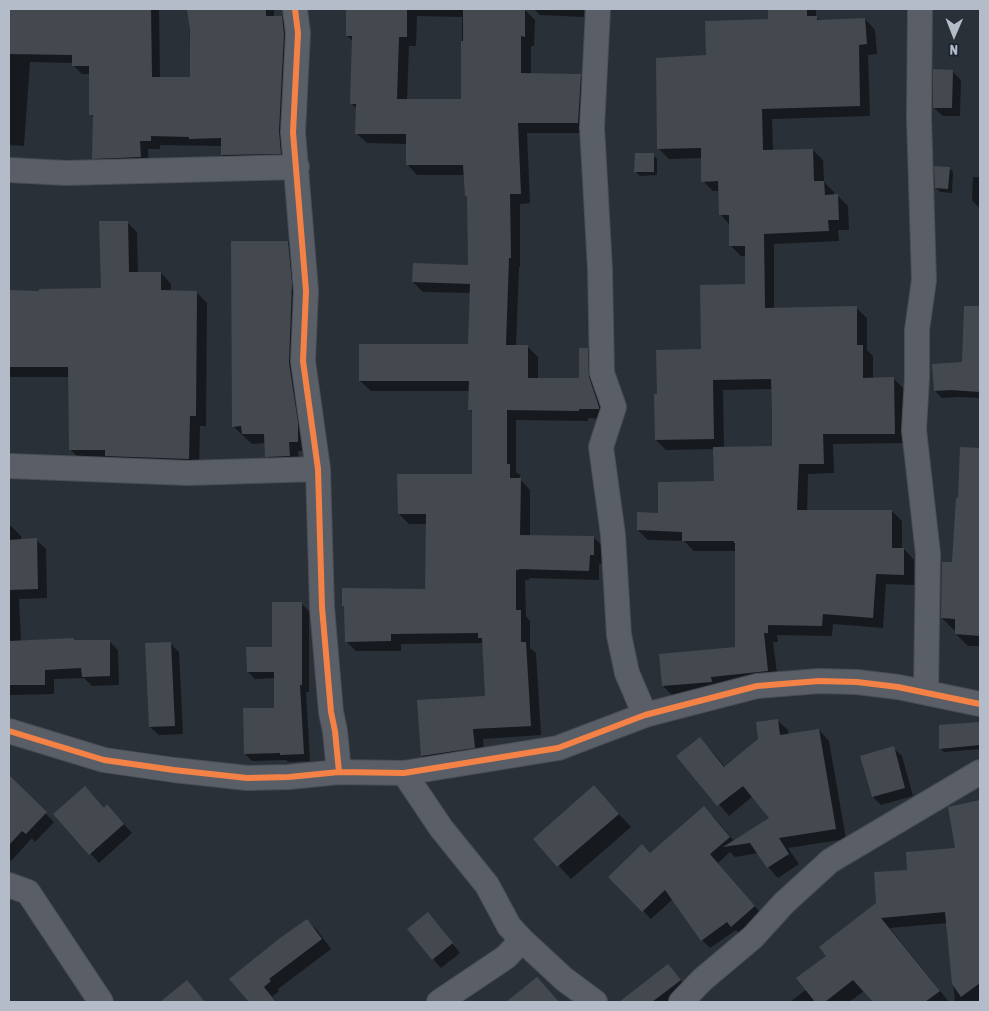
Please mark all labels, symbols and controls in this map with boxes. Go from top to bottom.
north arrow [929,10,979,60]
text: N [949,42,958,58]

